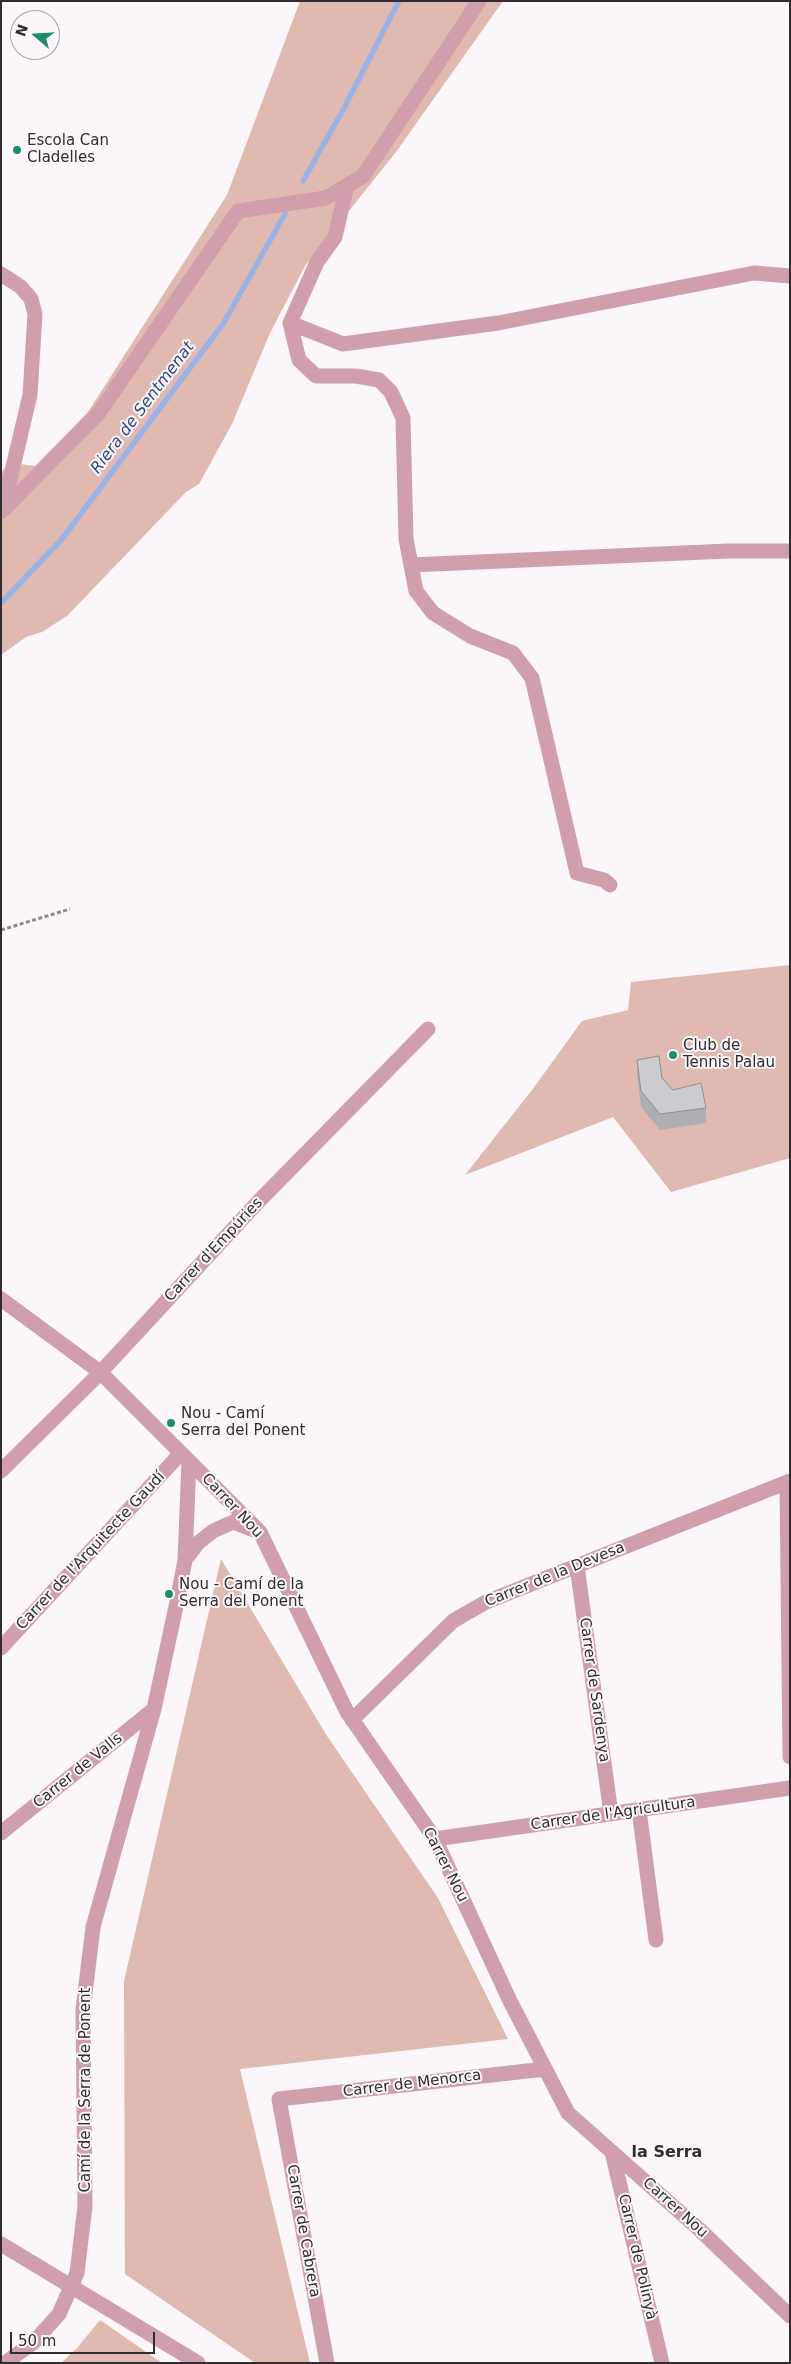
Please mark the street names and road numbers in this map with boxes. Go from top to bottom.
street label: Carrer d'Empúries [161,1194,267,1306]
street label: Carrer de l'Arquitecte Gaudí [13,1468,169,1634]
street label: Carrer Nou [198,1470,266,1542]
street label: Carrer de la Devesa [483,1539,627,1611]
street label: Carrer de Sardenya [575,1616,613,1764]
street label: Carrer de Valls [30,1730,126,1812]
street label: Carrer de l'Agricultura [529,1794,697,1834]
street label: Carrer Nou [418,1825,472,1905]
street label: Camí de la Serra de Ponent [77,1988,95,2192]
street label: Carrer de Menorca [342,2067,482,2101]
street label: Carrer de Cabrera [282,2163,324,2299]
street label: Carrer Nou [639,2174,711,2242]
street label: Carrer de Polinyà [614,2192,660,2322]

